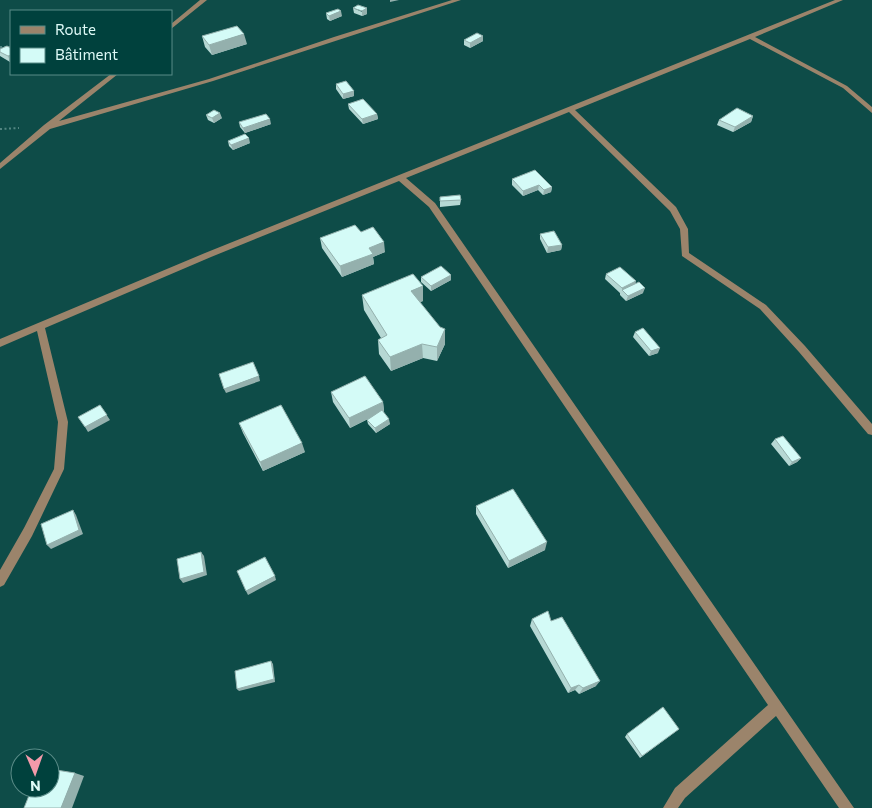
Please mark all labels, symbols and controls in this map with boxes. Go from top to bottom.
legend [10,10,172,75]
text: Route [55,20,96,38]
text: Bâtiment [55,45,118,63]
north arrow [10,748,60,798]
text: N [30,778,41,795]

